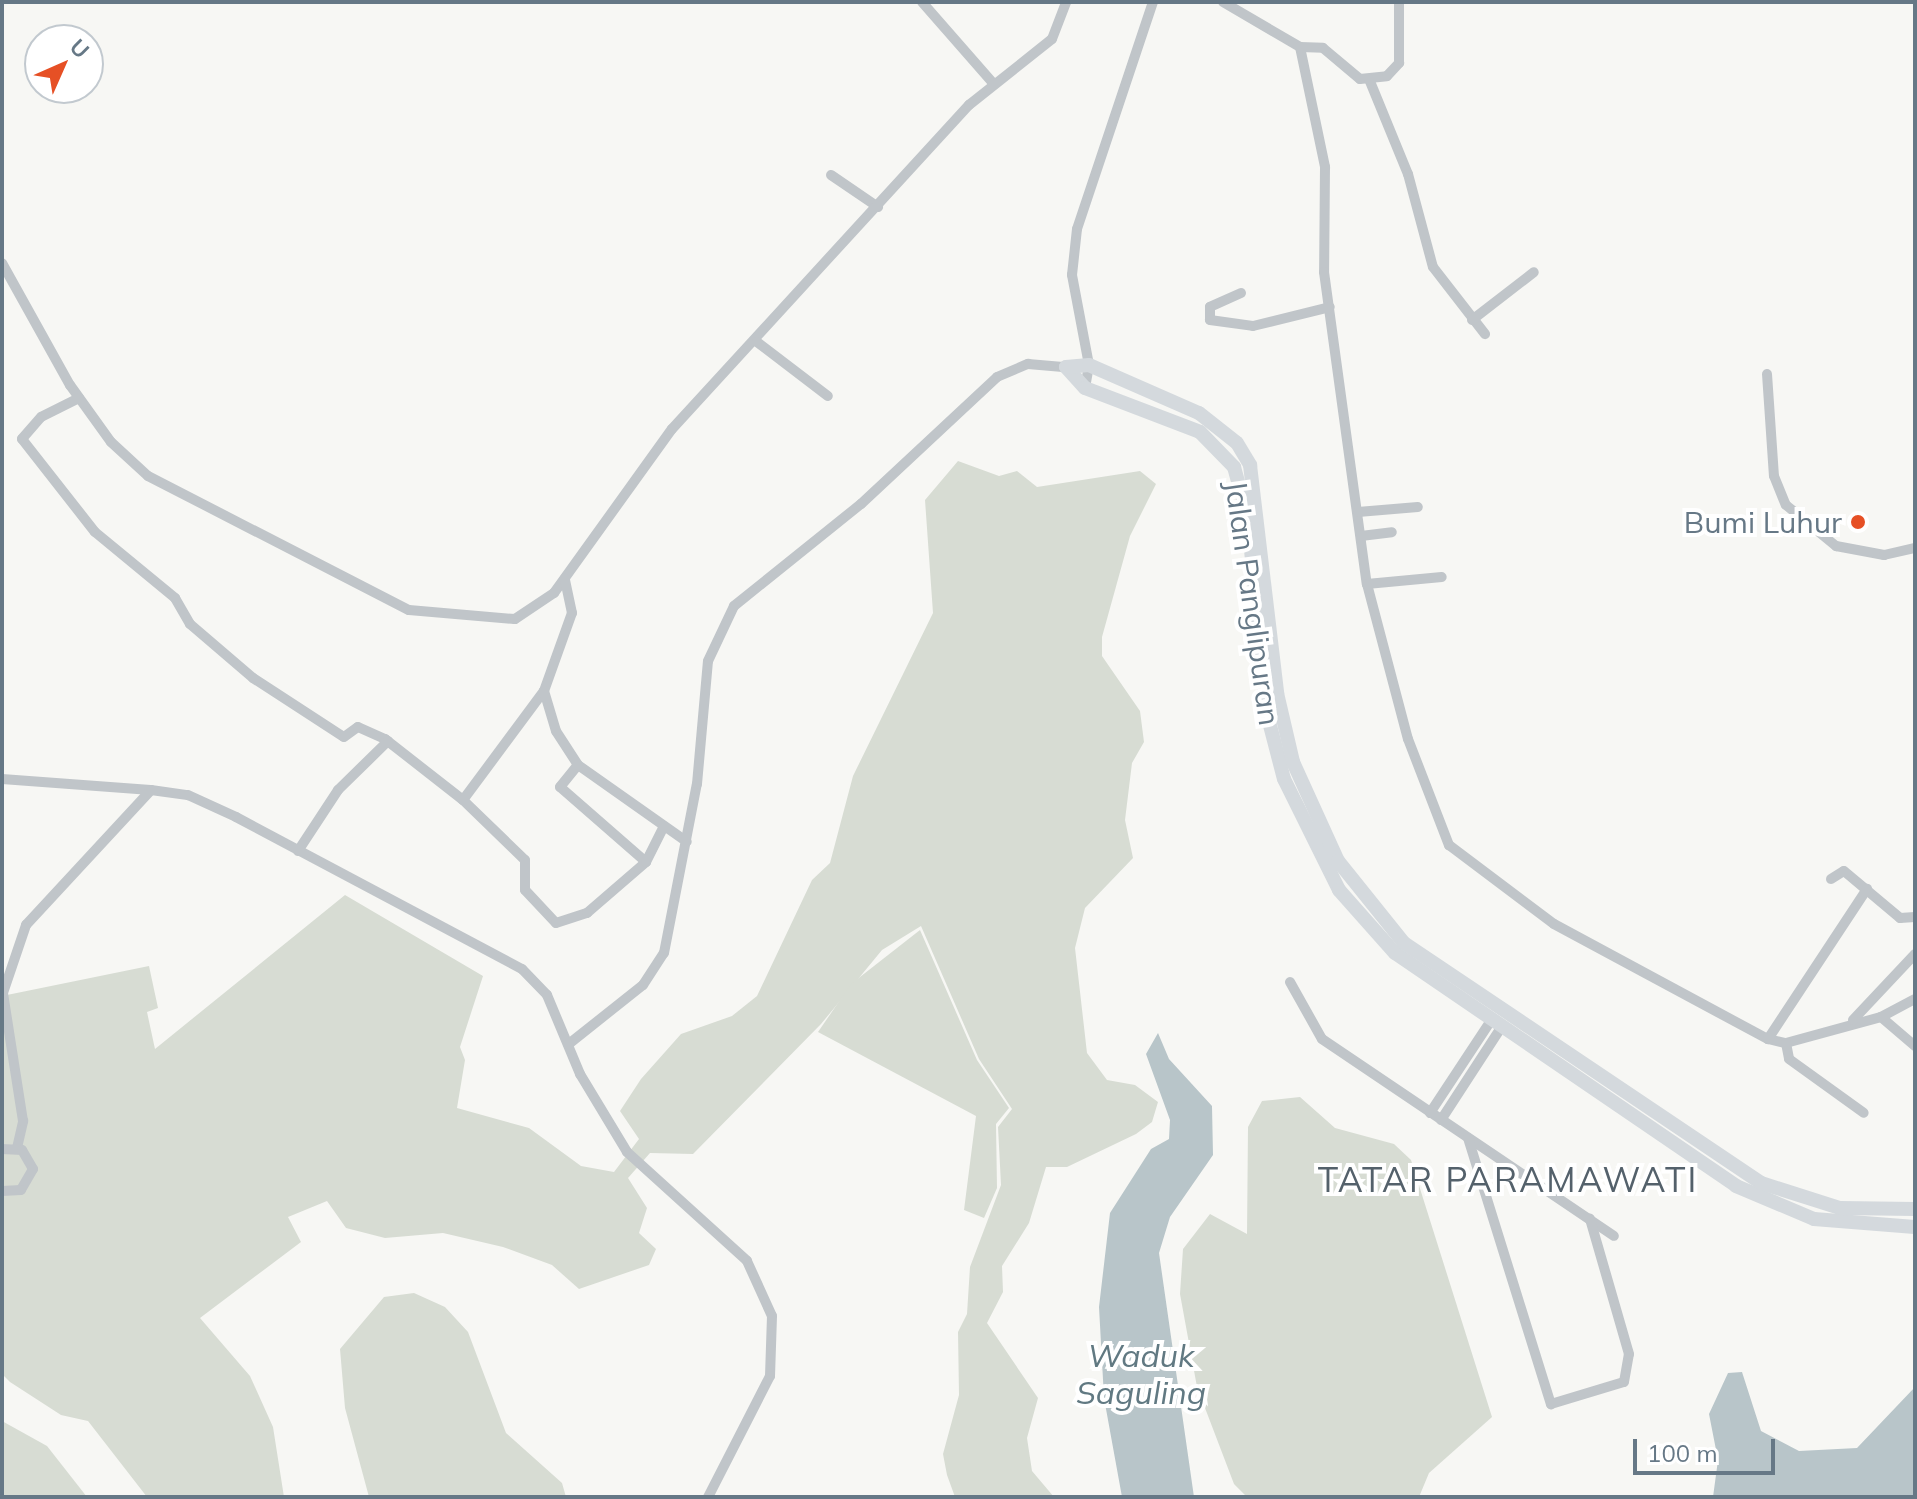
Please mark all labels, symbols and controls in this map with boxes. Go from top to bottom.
north arrow [24,24,104,104]
text: U [64,33,95,64]
street label: Jalan Panglipuran [1218,478,1288,728]
place label: Bumi Luhur [1684,504,1842,540]
marker: Bumi Luhur [1849,513,1867,531]
district label: TATAR PARAMAWATI [1318,1160,1698,1200]
water label: Waduk Saguling [1076,1337,1206,1412]
scale bar [1637,1423,1779,1473]
text: 100 m [1647,1438,1718,1468]

